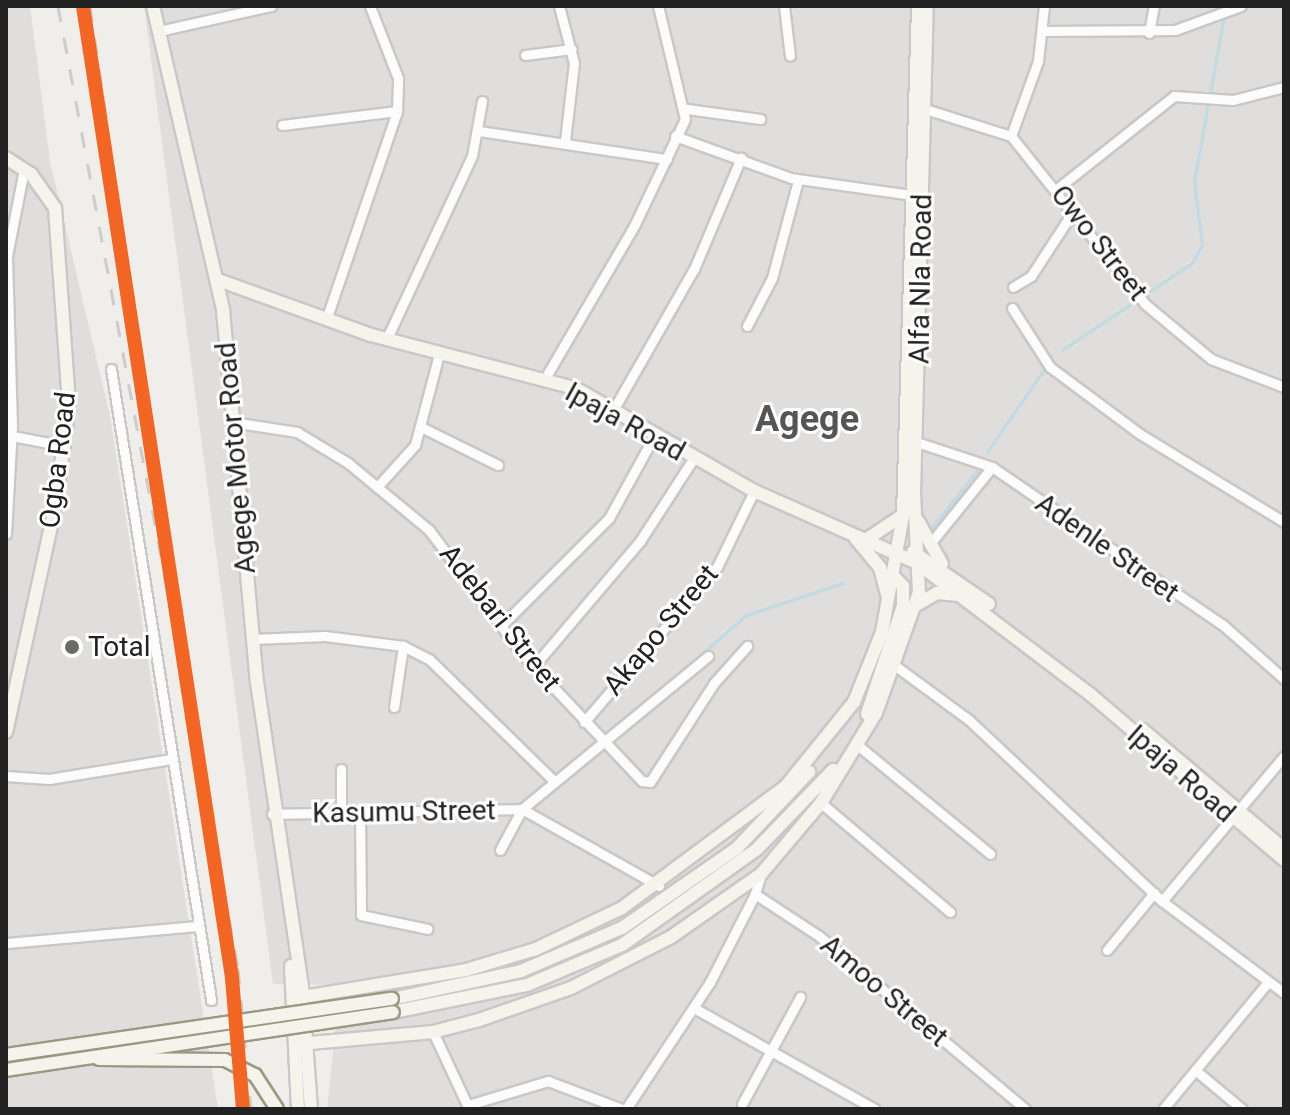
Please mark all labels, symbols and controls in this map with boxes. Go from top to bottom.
street label: Owo Street [1044,179,1154,307]
street label: Alfa Nla Road [903,194,939,364]
street label: Agege Motor Road [209,341,263,575]
street label: Ipaja Road [559,375,691,469]
street label: Ogba Road [33,390,83,530]
district label: Agege [755,398,859,442]
street label: Adenle Street [1029,486,1185,610]
street label: Adebari Street [432,538,568,698]
street label: Akapo Street [597,558,725,702]
place label: Total [88,630,151,664]
marker: Total [63,638,81,656]
street label: Ipaja Road [1120,718,1242,830]
street label: Kasumu Street [312,794,496,830]
street label: Amoo Street [814,928,954,1054]

